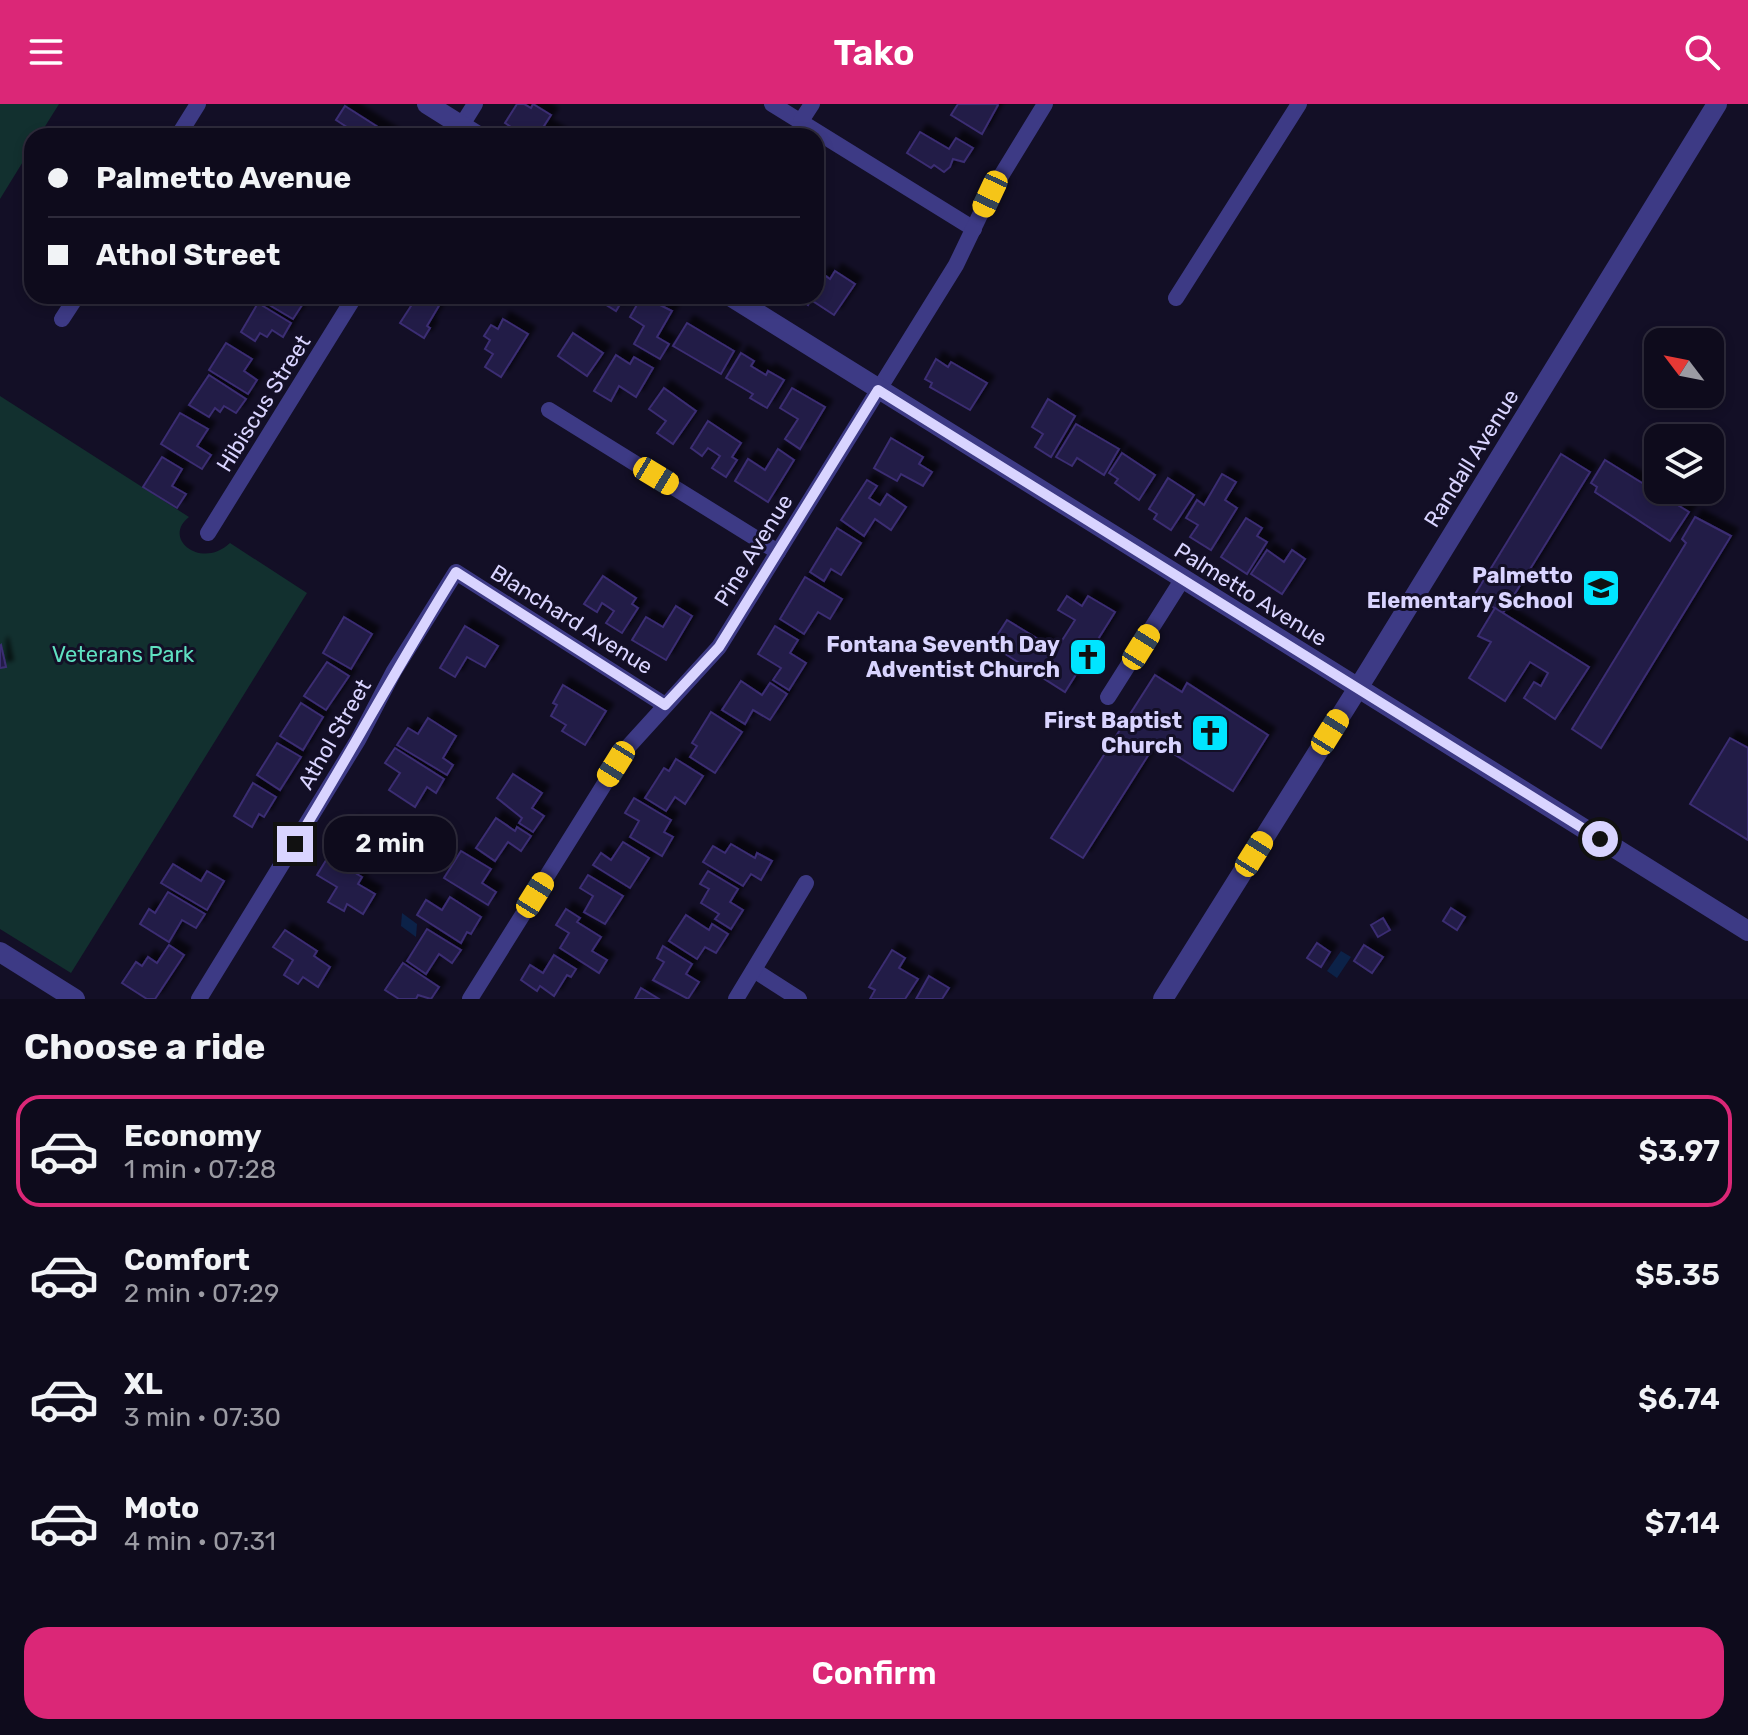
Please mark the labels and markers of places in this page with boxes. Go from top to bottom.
place label: Palmetto Elementary School [1367,562,1573,614]
school or university icon: Palmetto Elementary School [1580,567,1622,609]
place label: Fontana Seventh Day Adventist Church [826,631,1060,683]
church icon: Fontana Seventh Day Adventist Church [1067,636,1109,678]
place label: First Baptist Church [1044,707,1182,759]
church icon: First Baptist Church [1189,712,1231,754]

